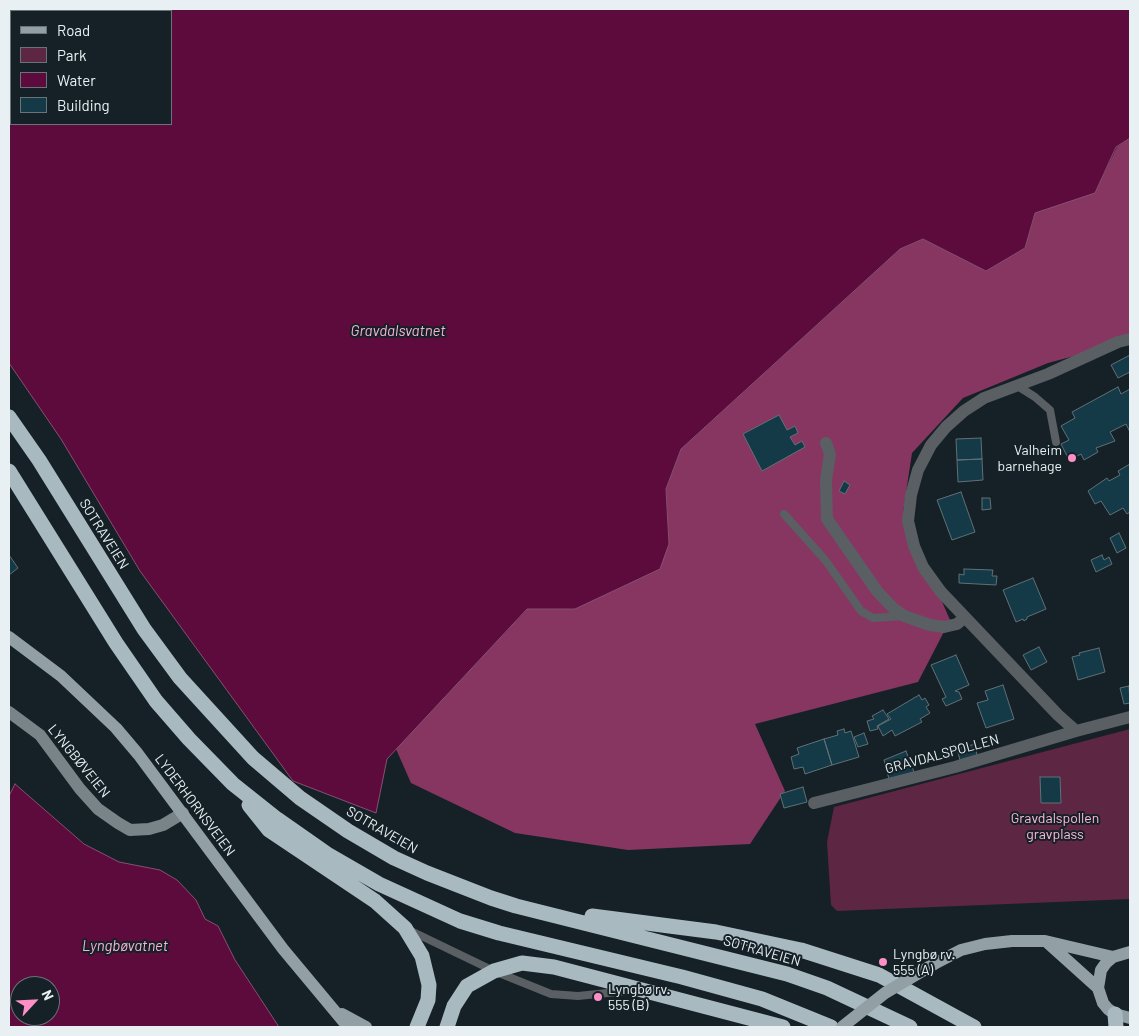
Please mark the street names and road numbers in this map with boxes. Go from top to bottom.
street label: SOTRAVEIEN [76,496,132,572]
street label: LYNGBØVEIEN [44,721,114,801]
street label: GRAVDALSPOLLEN [883,731,1001,777]
street label: LYDERHORNSVEIEN [151,751,239,859]
street label: SOTRAVEIEN [343,803,421,857]
street label: SOTRAVEIEN [721,932,803,970]

